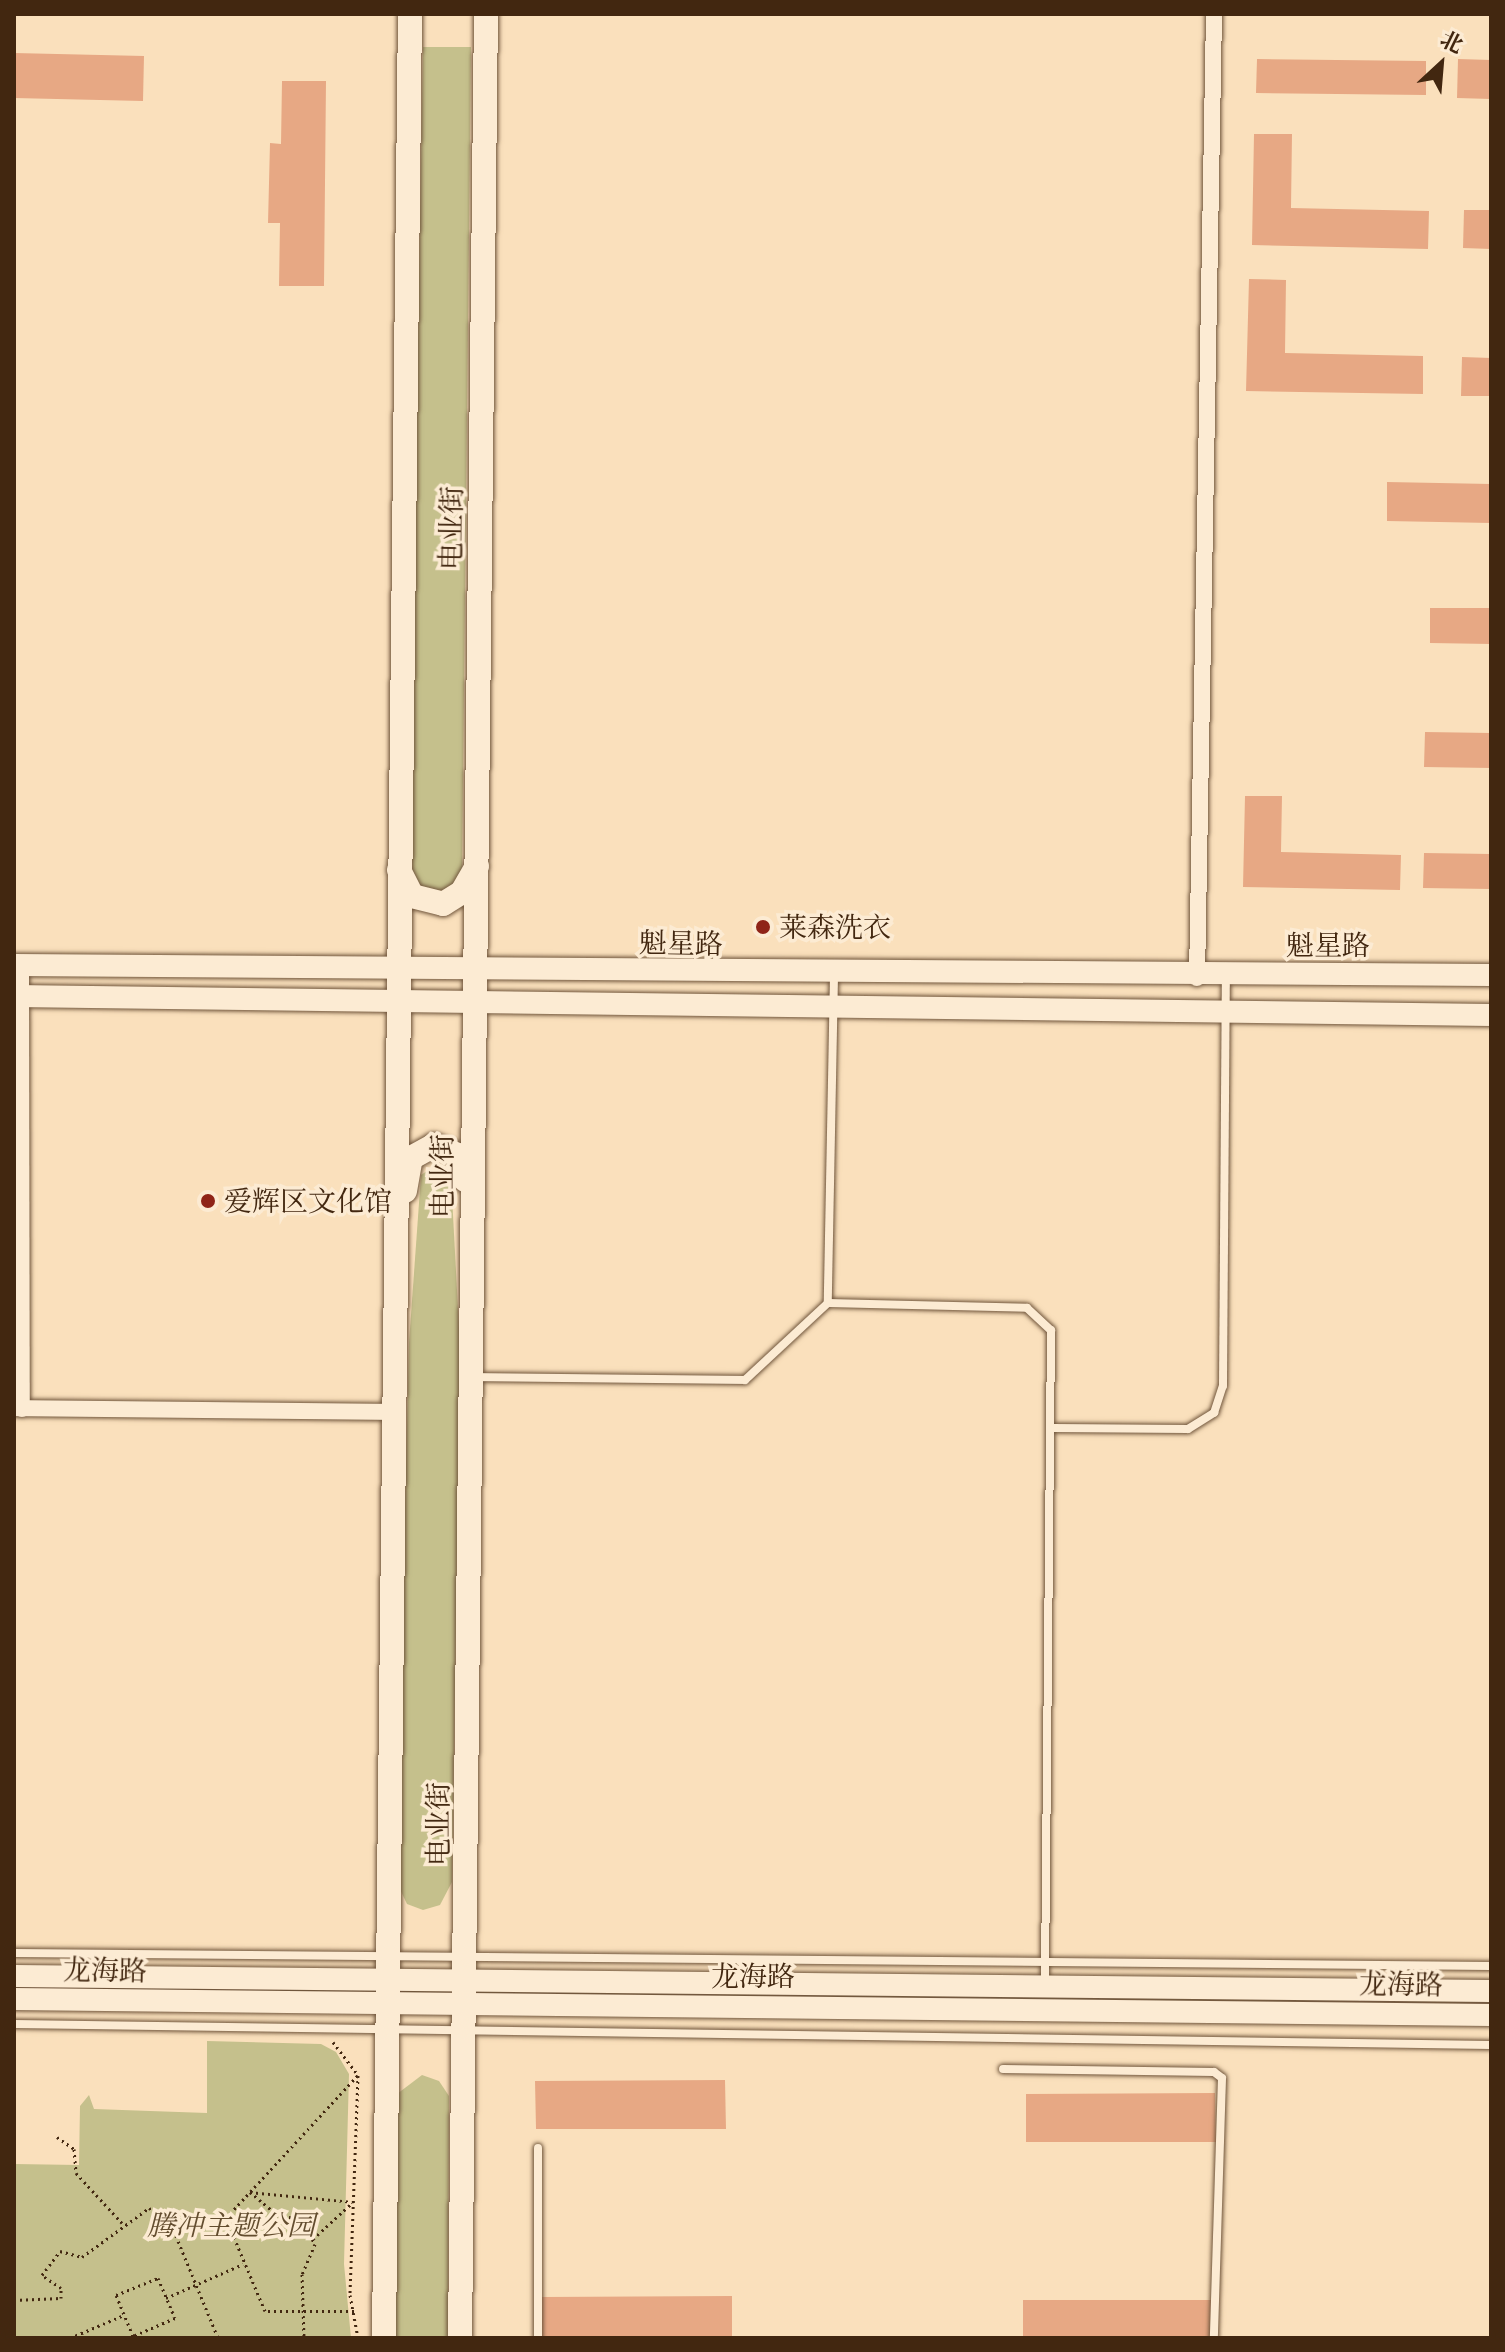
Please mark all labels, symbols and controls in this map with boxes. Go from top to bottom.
north arrow [1401,24,1481,104]
text: 北 [1435,24,1468,60]
street label: 电业街 [433,486,469,570]
place label: 莱森洗衣 [779,910,891,944]
marker: 莱森洗衣 [754,918,772,936]
street label: 魁星路 [639,925,723,961]
street label: 魁星路 [1286,928,1370,962]
street label: 电业街 [425,1134,459,1218]
place label: 爱辉区文化馆 [224,1184,392,1218]
marker: 爱辉区文化馆 [199,1192,217,1210]
street label: 电业街 [421,1782,455,1866]
street label: 龙海路 [63,1952,147,1988]
street label: 龙海路 [711,1959,795,1993]
street label: 龙海路 [1359,1966,1443,2002]
park label: 腾冲主题公园 [147,2208,315,2242]

